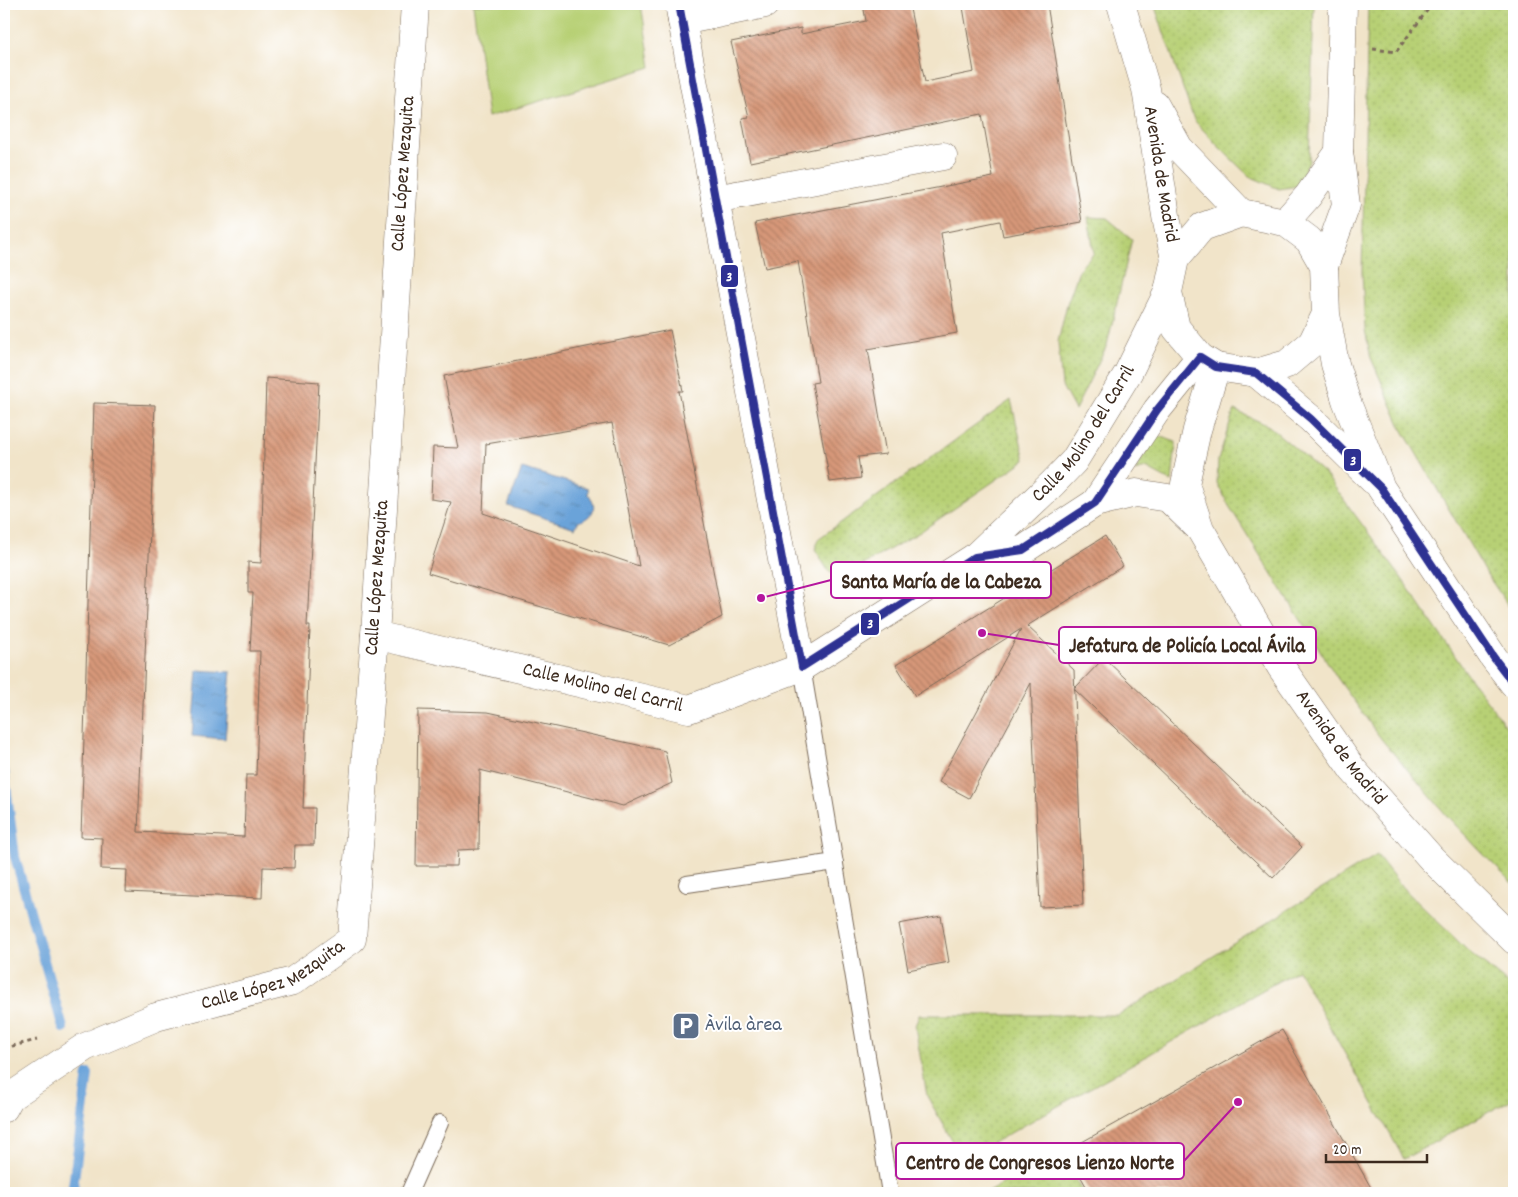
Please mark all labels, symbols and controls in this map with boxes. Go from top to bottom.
street label: Calle López Mezquita [385,95,423,253]
street label: Avenida de Madrid [1135,104,1185,245]
line badge: 3 [720,264,739,288]
text: 3 [726,268,732,288]
street label: Calle Molino del Carril [1026,361,1144,510]
line badge: 3 [1343,448,1362,472]
text: 3 [1350,452,1356,472]
street label: Calle López Mezquita [359,499,397,657]
callout: Santa María de la Cabeza [831,562,1051,598]
text: Santa María de la Cabeza [841,569,1042,599]
line badge: 3 [860,612,880,636]
text: 3 [867,615,873,635]
callout: Jefatura de Policía Local Ávila [1059,627,1316,663]
text: Jefatura de Policía Local Ávila [1069,633,1306,663]
street label: Calle Molino del Carril [519,656,686,721]
street label: Avenida de Madrid [1287,685,1393,812]
street label: Calle López Mezquita [198,934,352,1018]
parking icon: Àvila àrea [671,1011,701,1041]
place label: Àvila àrea [705,1012,782,1040]
scale bar [1326,1132,1427,1164]
text: 20 m [1333,1140,1361,1162]
callout: Centro de Congresos Lienzo Norte [896,1143,1184,1179]
text: Centro de Congresos Lienzo Norte [906,1150,1174,1180]

